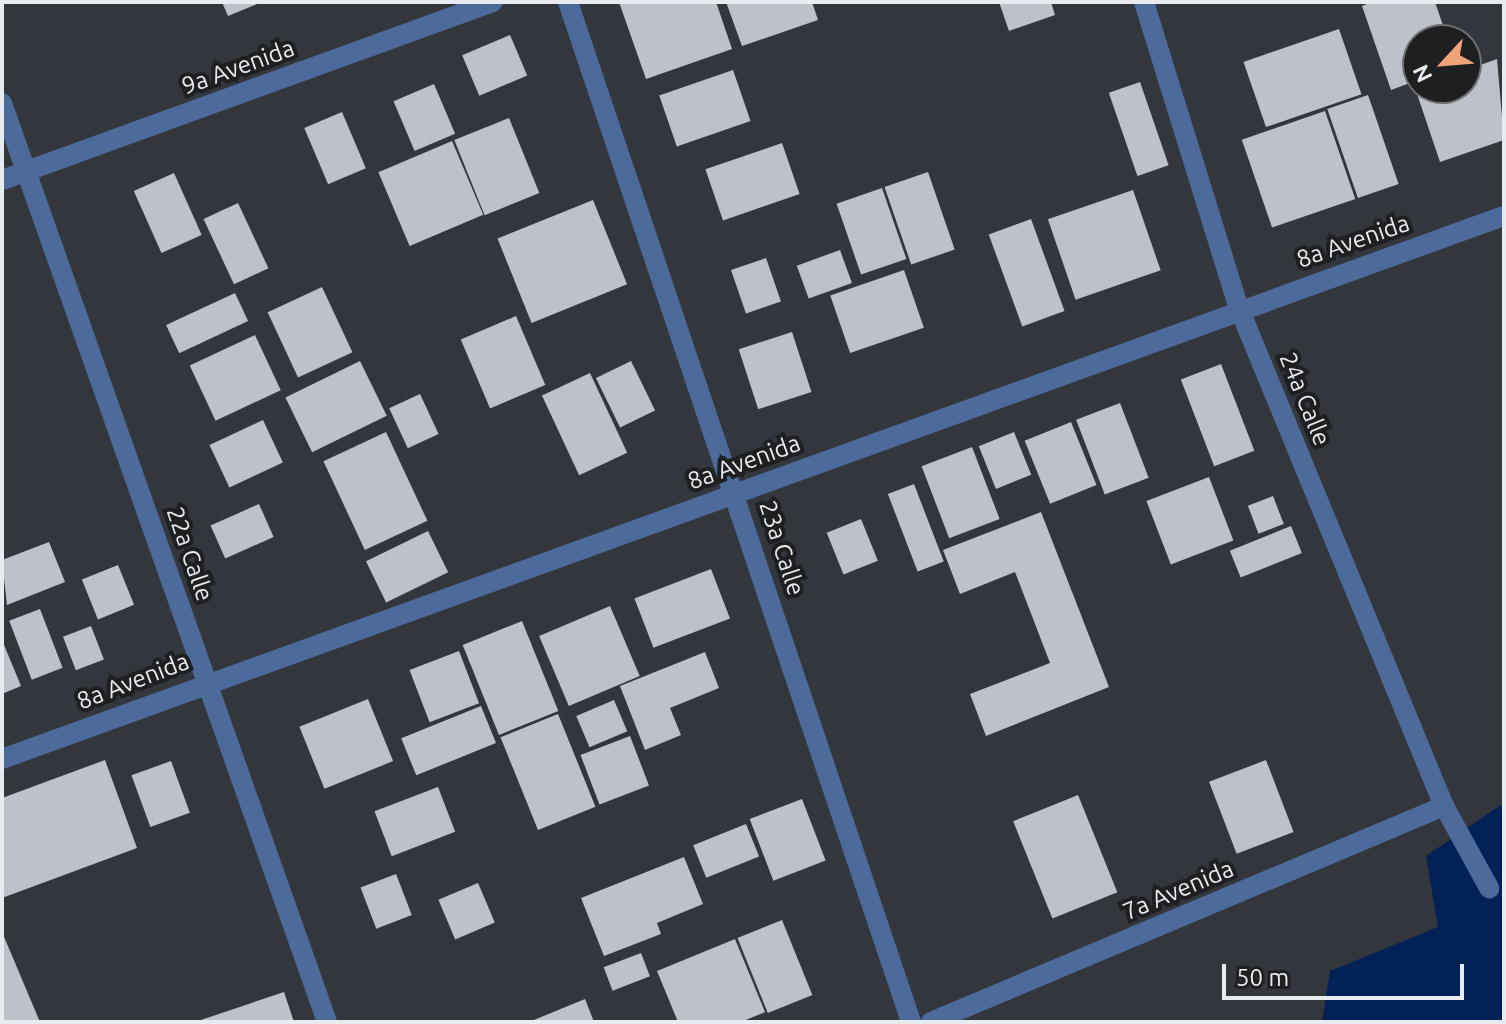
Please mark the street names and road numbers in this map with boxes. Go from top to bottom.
street label: 9a Avenida [178,33,298,101]
street label: 8a Avenida [1293,208,1413,274]
street label: 24a Calle [1273,348,1337,450]
street label: 8a Avenida [684,428,804,496]
street label: 23a Calle [753,497,811,599]
street label: 22a Calle [160,503,220,605]
street label: 8a Avenida [73,647,193,715]
street label: 7a Avenida [1118,854,1238,926]

